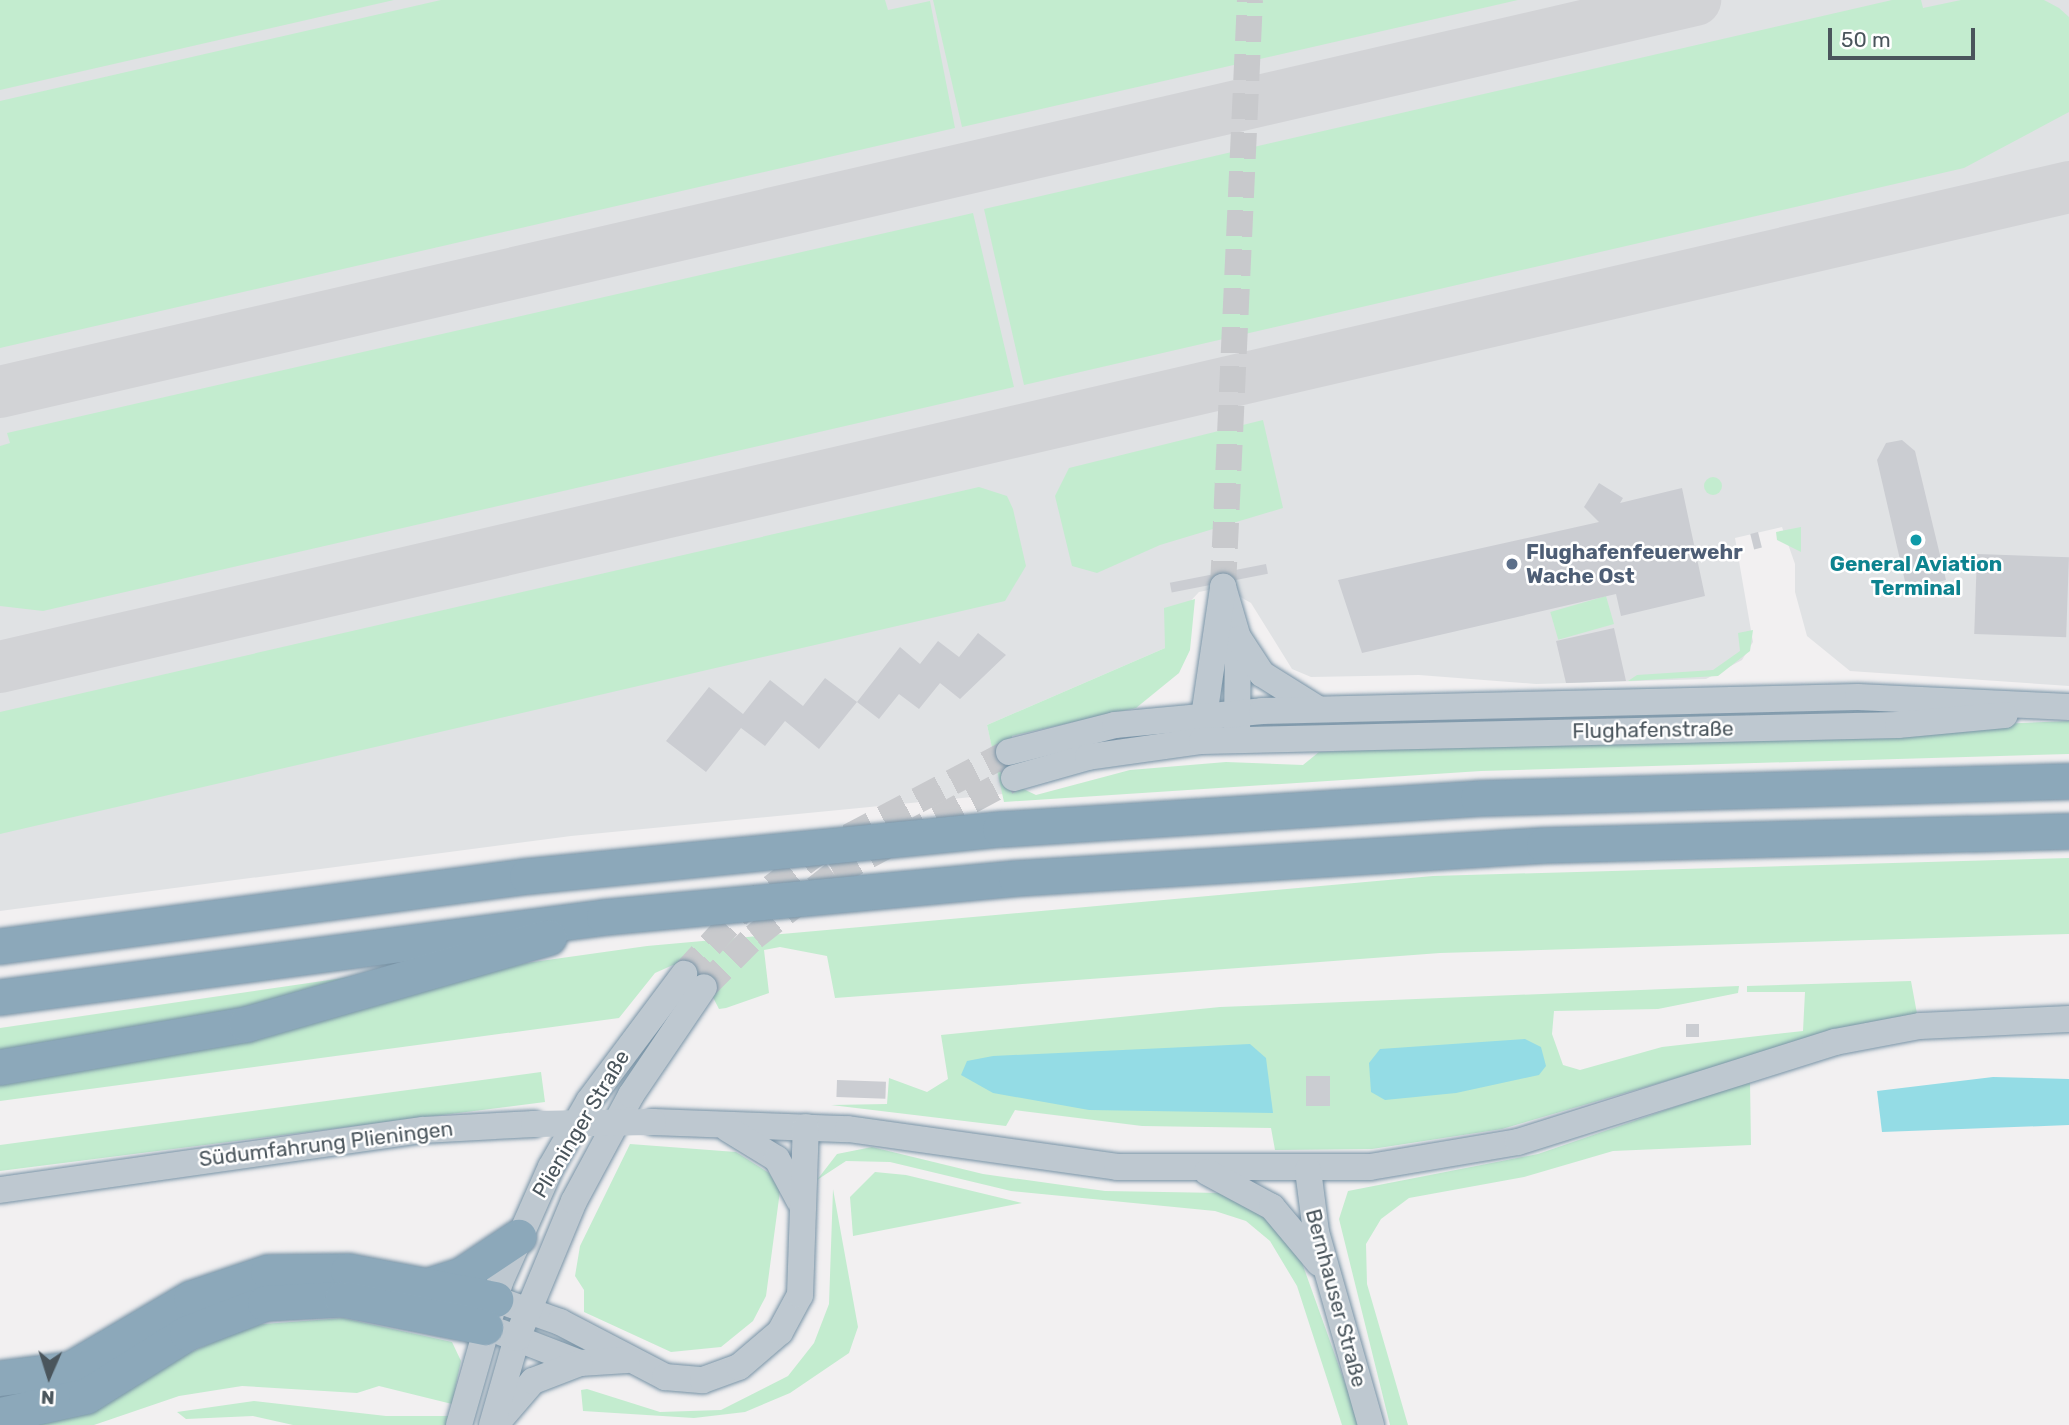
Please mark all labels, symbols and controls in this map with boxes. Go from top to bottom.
scale bar [1831,14,1978,58]
text: 50 m [1841,27,1891,52]
marker: General Aviation Terminal [1908,532,1924,548]
place label: Flughafenfeuerwehr Wache Ost [1526,539,1743,589]
place label: General Aviation Terminal [1830,551,2002,601]
marker: Flughafenfeuerwehr Wache Ost [1504,556,1520,572]
street label: Flughafenstraße [1572,716,1734,744]
street label: Plieninger Straße [527,1045,635,1203]
street label: Südumfahrung Plieningen [198,1116,454,1172]
street label: Bernhauser Straße [1300,1206,1372,1390]
north arrow [14,1341,84,1411]
text: N [40,1386,55,1409]

